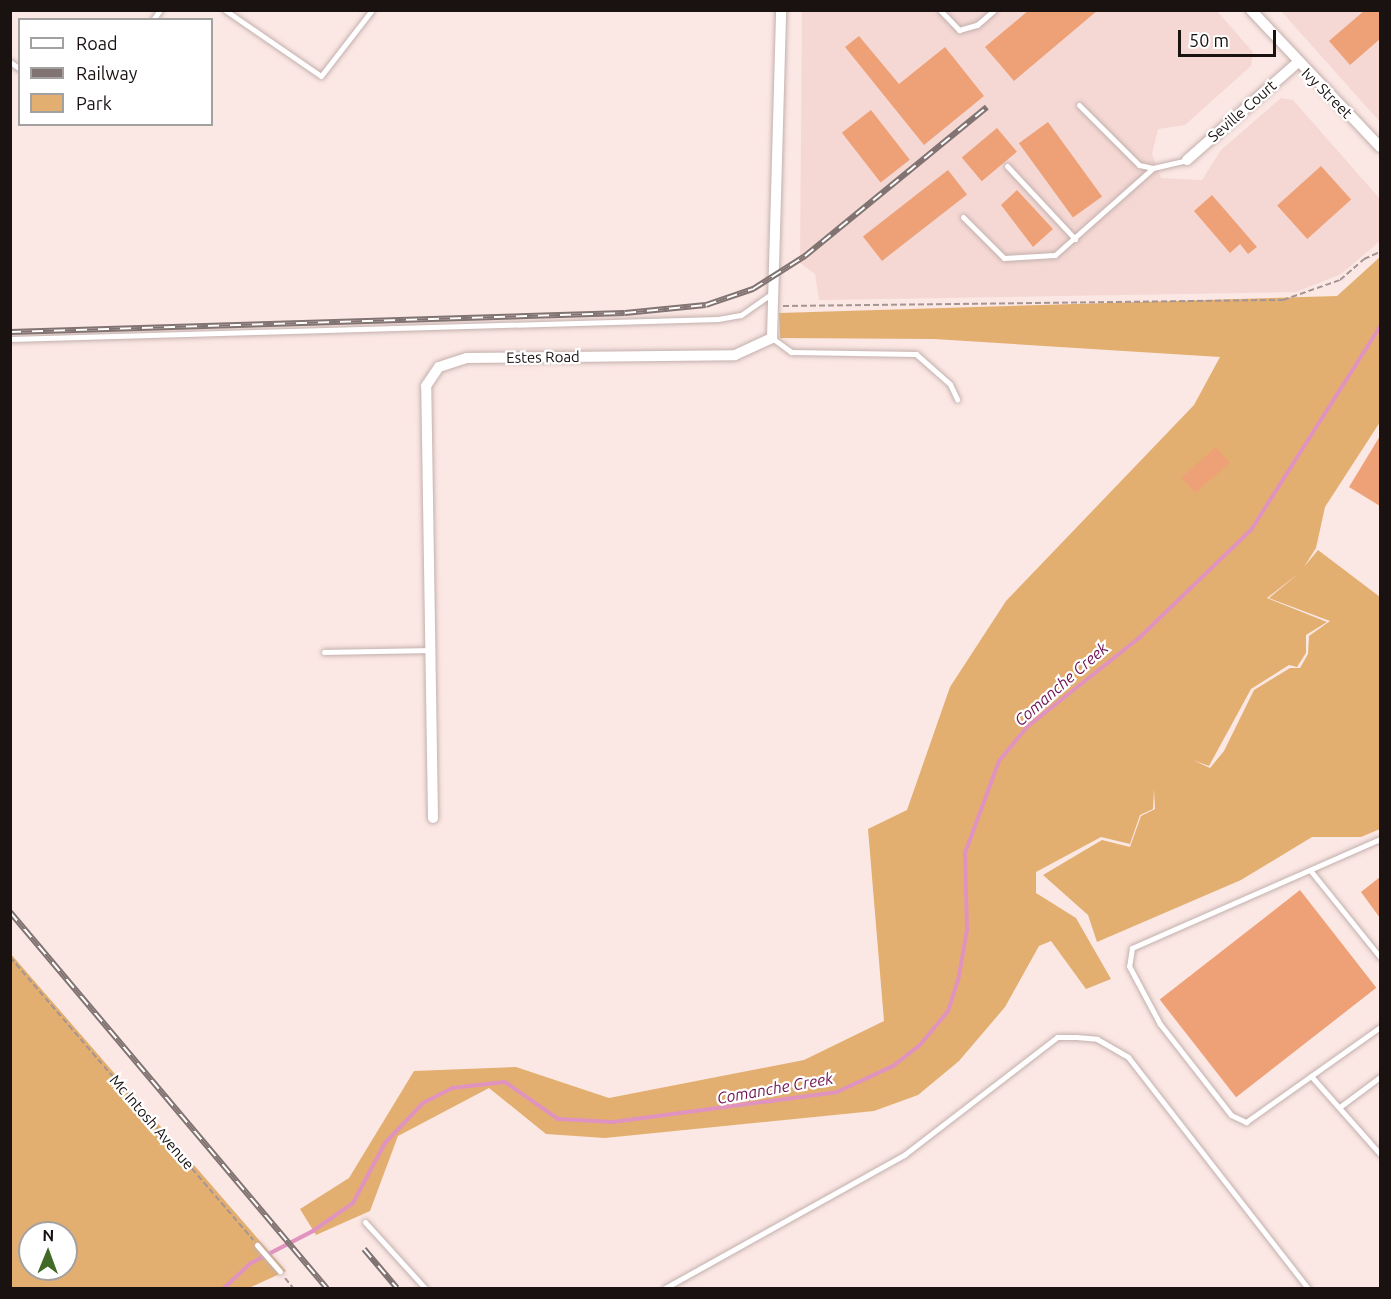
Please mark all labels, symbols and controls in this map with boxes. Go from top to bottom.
legend [18,18,213,126]
scale bar [1181,18,1278,56]
text: 50 m [1189,30,1229,50]
text: Road [76,33,118,53]
text: Railway [76,63,137,83]
street label: Ivy Street [1298,64,1356,122]
street label: Seville Court [1204,76,1280,146]
text: Park [76,93,112,113]
street label: Estes Road [506,347,580,367]
water label: Comanche Creek [1010,638,1112,730]
water label: Comanche Creek [715,1068,835,1108]
street label: Mc Intosh Avenue [106,1071,198,1173]
north arrow [18,1221,78,1281]
text: N [42,1226,54,1244]

